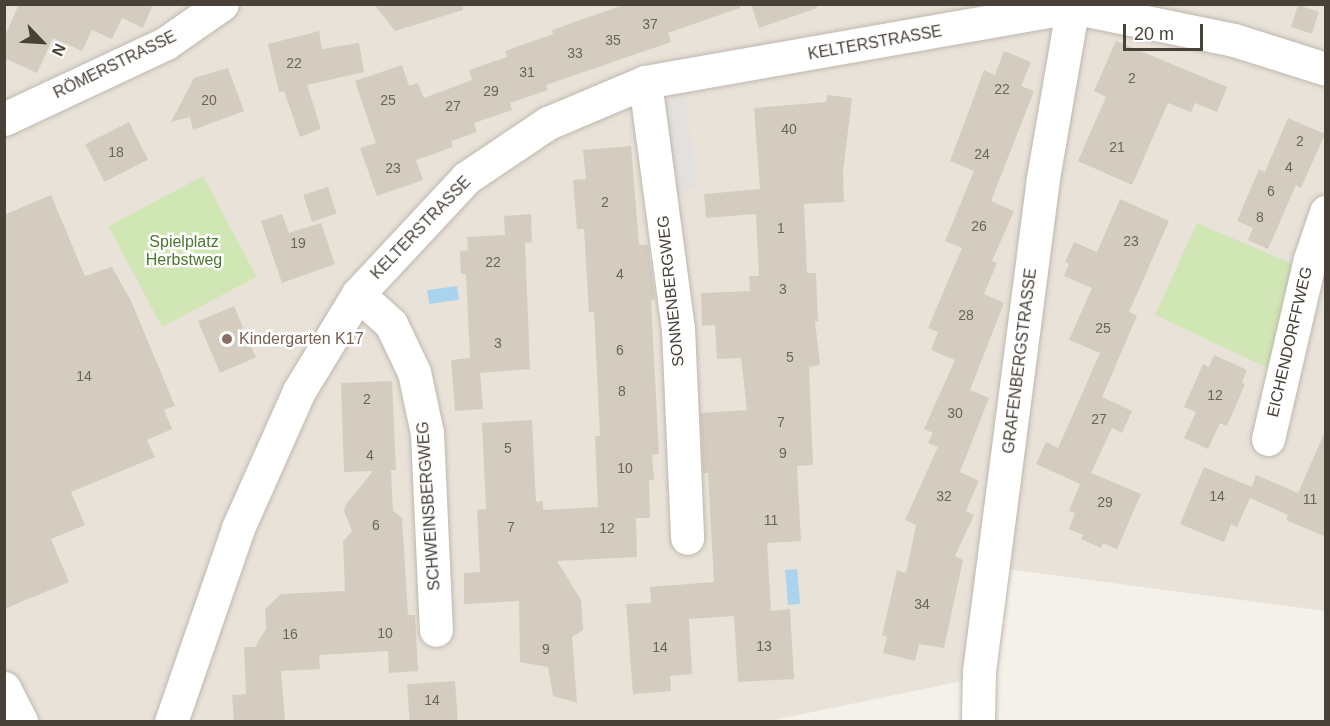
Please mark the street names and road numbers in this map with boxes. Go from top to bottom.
street label: KELTERSTRASSE [806,22,944,64]
street label: RÖMERSTRASSE [50,27,180,103]
street label: KELTERSTRASSE [367,173,475,283]
street label: SONNENBERGWEG [654,214,688,368]
street label: EICHENDORFFWEG [1263,265,1317,419]
street label: GRAFENBERGSTRASSE [999,267,1041,455]
street label: SCHWEINSBERGWEG [414,421,444,591]

